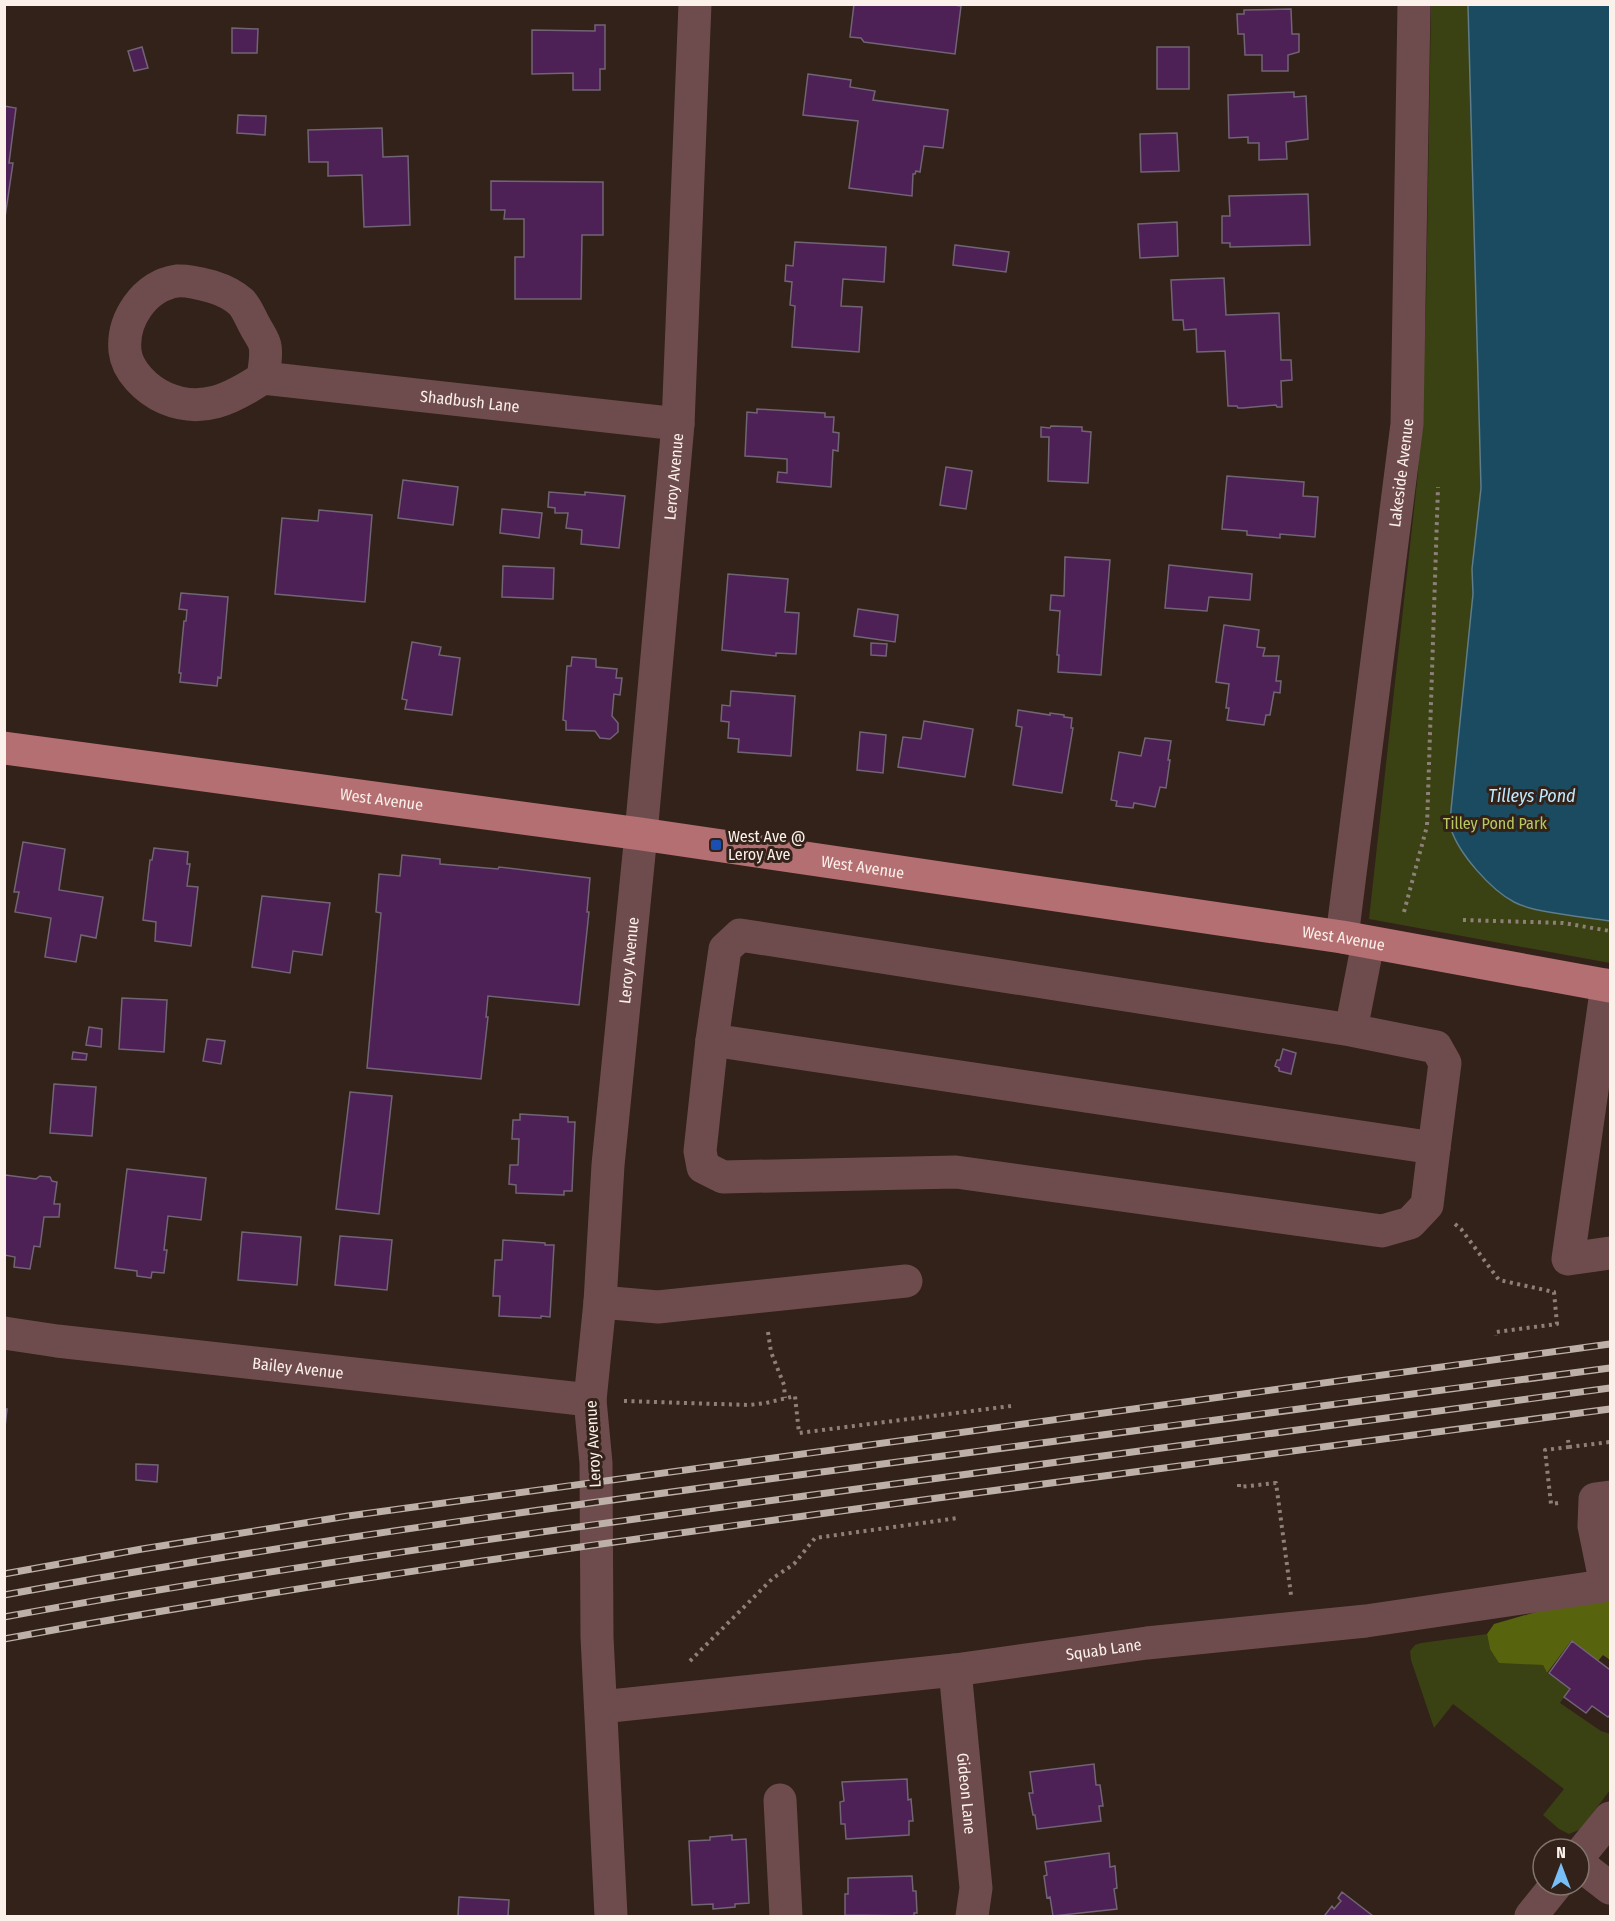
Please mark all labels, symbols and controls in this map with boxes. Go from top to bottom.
street label: Shadbush Lane [419,386,521,416]
street label: Lakeside Avenue [1385,418,1417,528]
street label: Leroy Avenue [660,432,687,521]
street label: West Avenue [339,784,424,814]
water label: Tilleys Pond [1488,785,1576,807]
park label: Tilley Pond Park [1443,814,1548,833]
place label: West Ave @ Leroy Ave [728,827,805,864]
marker: West Ave @ Leroy Ave [709,838,723,852]
street label: West Avenue [820,851,906,882]
street label: Leroy Avenue [615,916,642,1005]
street label: West Avenue [1301,922,1387,954]
street label: Bailey Avenue [251,1353,345,1382]
street label: Leroy Avenue [581,1400,605,1488]
street label: Squab Lane [1065,1634,1143,1664]
street label: Gideon Lane [954,1752,980,1835]
north arrow [1531,1837,1591,1897]
text: N [1556,1843,1566,1862]

